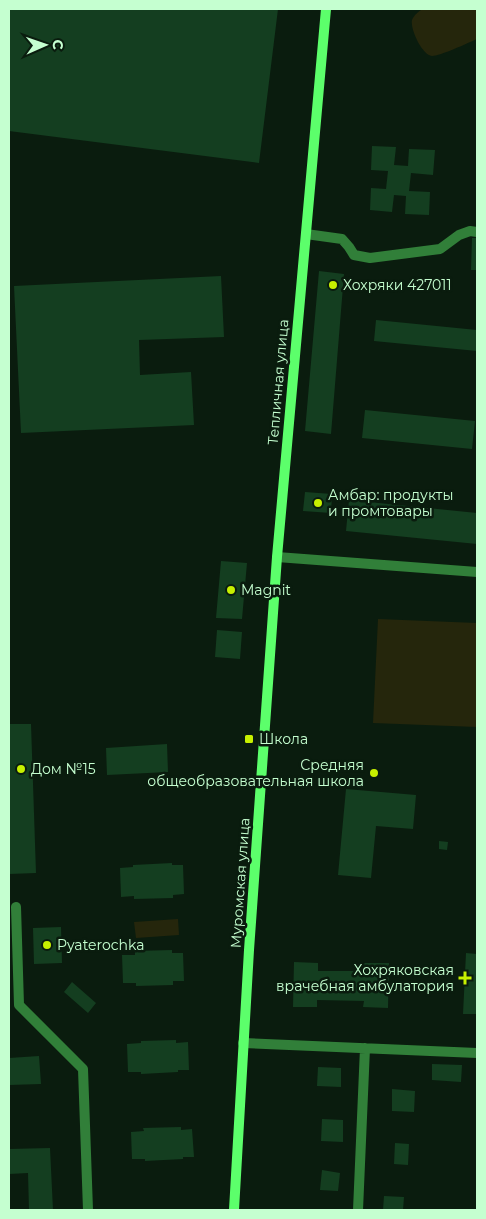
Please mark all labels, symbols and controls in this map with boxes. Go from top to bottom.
north arrow [20,20,70,70]
text: С [49,39,67,50]
place label: Хохряки 427011 [343,276,451,294]
marker: Хохряки 427011 [327,279,339,291]
street label: Тепличная улица [264,319,292,445]
place label: Амбар: продукты и промтовары [328,486,453,520]
marker: Амбар: продукты и промтовары [312,497,324,509]
place label: Magnit [241,581,291,599]
marker: Magnit [225,584,237,596]
place label: Школа [259,730,308,748]
marker: Школа [243,733,255,745]
place label: Средняя общеобразовательная школа [147,756,364,790]
place label: Дом №15 [31,760,96,778]
marker: Дом №15 [15,763,27,775]
marker: Средняя общеобразовательная школа [368,767,380,779]
street label: Муромская улица [226,817,254,949]
place label: Pyaterochka [57,936,144,954]
marker: Pyaterochka [41,939,53,951]
place label: Хохряковская врачебная амбулатория [276,961,454,995]
marker: Хохряковская врачебная амбулатория [458,971,472,985]

